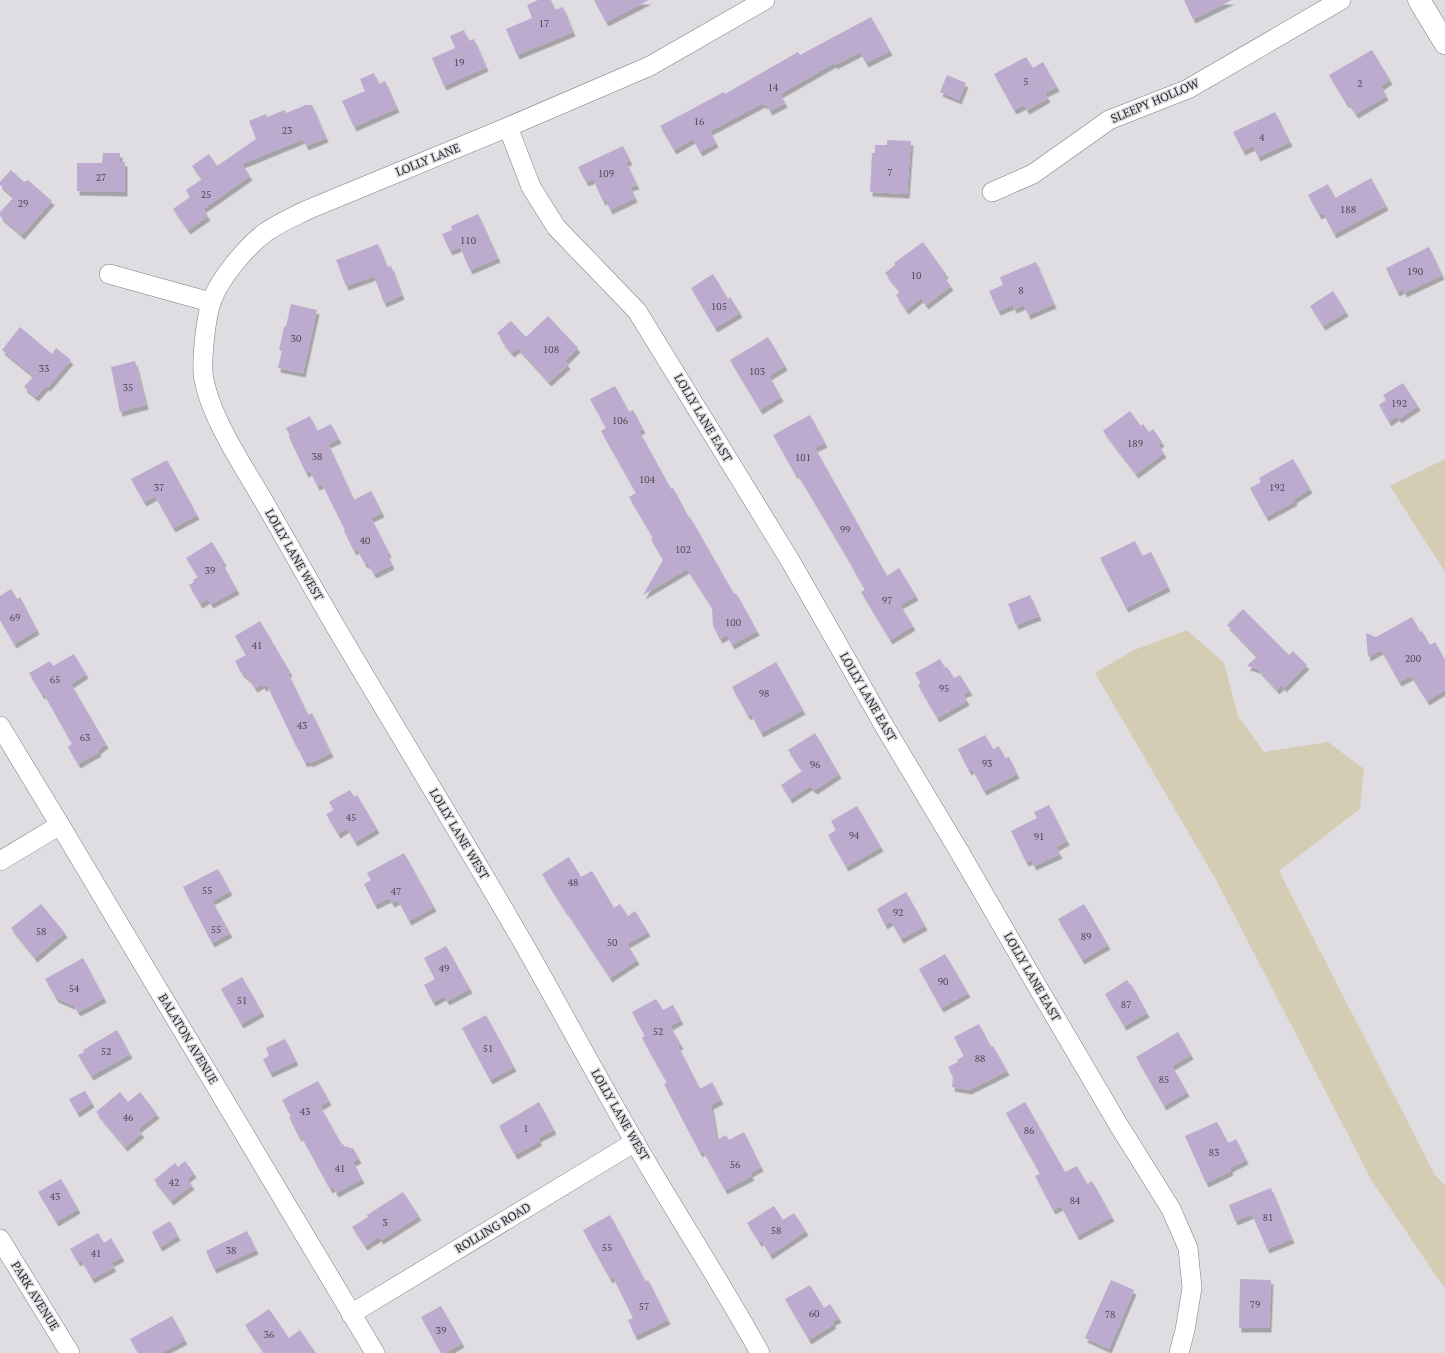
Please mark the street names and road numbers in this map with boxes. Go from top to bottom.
street label: SLEEPY HOLLOW [1108,75,1202,126]
street label: LOLLY LANE [393,140,462,179]
street label: LOLLY LANE EAST [671,371,736,465]
street label: LOLLY LANE WEST [262,506,327,604]
street label: LOLLY LANE EAST [837,650,900,744]
street label: LOLLY LANE WEST [426,786,493,882]
street label: LOLLY LANE EAST [1001,930,1064,1024]
street label: BALATON AVENUE [156,991,221,1087]
street label: LOLLY LANE WEST [588,1066,653,1164]
street label: ROLLING ROAD [452,1199,533,1256]
street label: PARK AVENUE [8,1258,63,1333]

